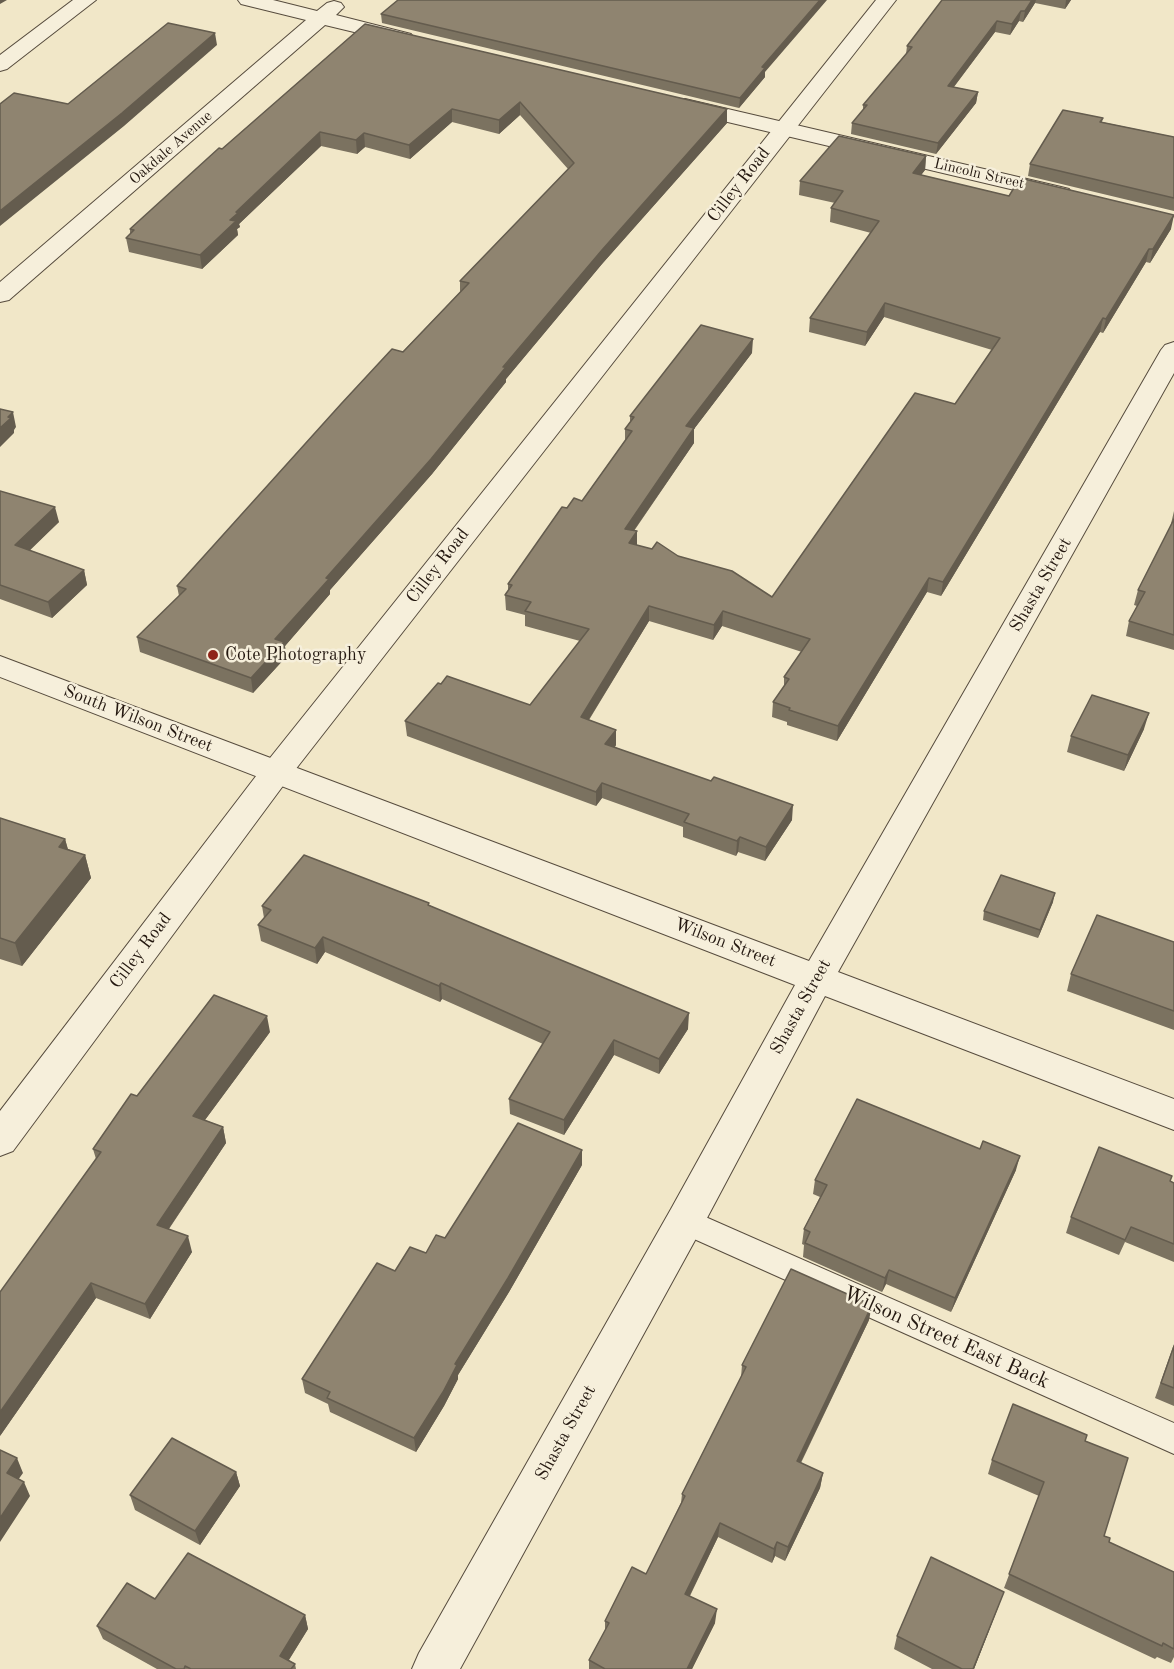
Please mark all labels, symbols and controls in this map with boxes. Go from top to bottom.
street label: Oakdale Avenue [126,107,216,189]
street label: Cilley Road [703,143,775,227]
street label: Lincoln Street [932,155,1026,193]
street label: Cilley Road [402,524,474,608]
street label: Shasta Street [1005,534,1077,636]
place label: Cote Photography [225,644,366,666]
marker: Cote Photography [206,648,220,662]
street label: South Wilson Street [60,681,216,757]
street label: Cilley Road [105,909,177,993]
street label: Wilson Street [671,914,779,972]
street label: Shasta Street [766,956,836,1058]
street label: Wilson Street East Back [839,1281,1053,1395]
street label: Shasta Street [531,1382,601,1484]

